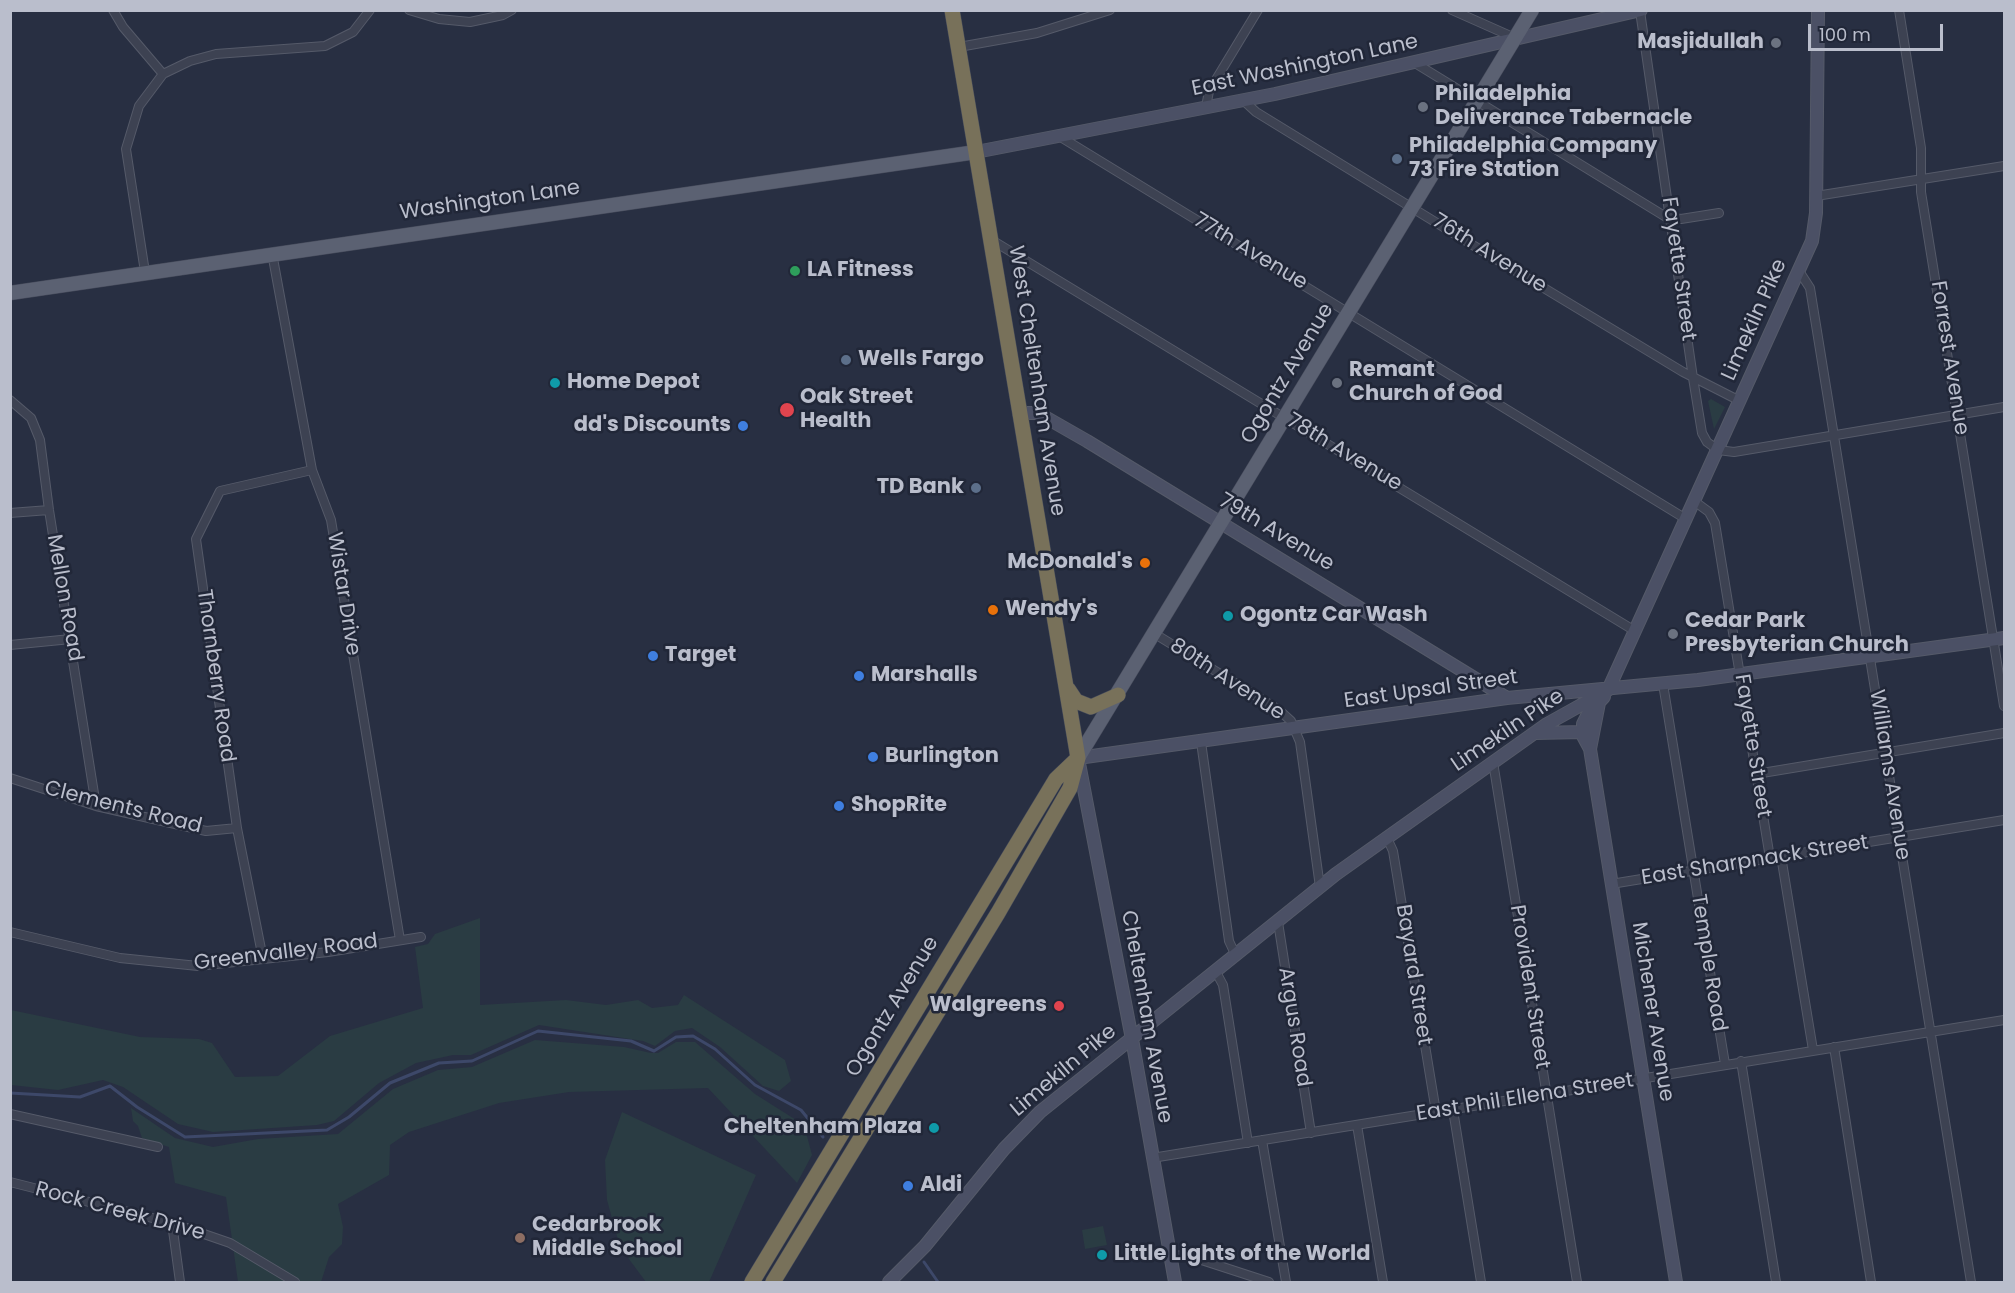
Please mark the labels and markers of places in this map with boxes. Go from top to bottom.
place label: Masjidullah [1637,30,1764,56]
marker: Masjidullah [1769,36,1783,50]
place label: Philadelphia Deliverance Tabernacle [1435,82,1692,132]
marker: Philadelphia Deliverance Tabernacle [1416,100,1430,114]
place label: Philadelphia Company 73 Fire Station [1409,134,1657,184]
marker: Philadelphia Company 73 Fire Station [1390,152,1404,166]
place label: LA Fitness [807,258,914,284]
marker: LA Fitness [788,264,802,278]
place label: Wells Fargo [858,347,984,373]
marker: Wells Fargo [839,353,853,367]
place label: Remant Church of God [1349,358,1503,408]
place label: Home Depot [567,370,700,396]
marker: Home Depot [548,376,562,390]
marker: Remant Church of God [1330,376,1344,390]
place label: Oak Street Health [800,385,913,435]
marker: Oak Street Health [778,401,796,419]
place label: dd's Discounts [574,413,731,439]
marker: dd's Discounts [736,419,750,433]
place label: TD Bank [877,475,964,501]
marker: TD Bank [969,481,983,495]
place label: McDonald's [1007,550,1133,576]
marker: McDonald's [1138,556,1152,570]
place label: Wendy's [1005,597,1098,623]
marker: Wendy's [986,603,1000,617]
place label: Ogontz Car Wash [1240,603,1428,629]
marker: Ogontz Car Wash [1221,609,1235,623]
place label: Cedar Park Presbyterian Church [1685,609,1909,659]
marker: Cedar Park Presbyterian Church [1666,627,1680,641]
place label: Target [665,643,736,669]
marker: Target [646,649,660,663]
place label: Marshalls [871,663,978,689]
marker: Marshalls [852,669,866,683]
place label: Burlington [885,744,999,770]
marker: Burlington [866,750,880,764]
place label: ShopRite [851,793,947,819]
marker: ShopRite [832,799,846,813]
place label: Walgreens [929,993,1047,1019]
marker: Walgreens [1052,999,1066,1013]
place label: Cheltenham Plaza [724,1115,922,1141]
marker: Cheltenham Plaza [927,1121,941,1135]
place label: Aldi [920,1173,962,1199]
marker: Aldi [901,1179,915,1193]
place label: Cedarbrook Middle School [532,1213,682,1263]
marker: Cedarbrook Middle School [513,1231,527,1245]
place label: Little Lights of the World [1114,1242,1371,1268]
marker: Little Lights of the World [1095,1248,1109,1262]

